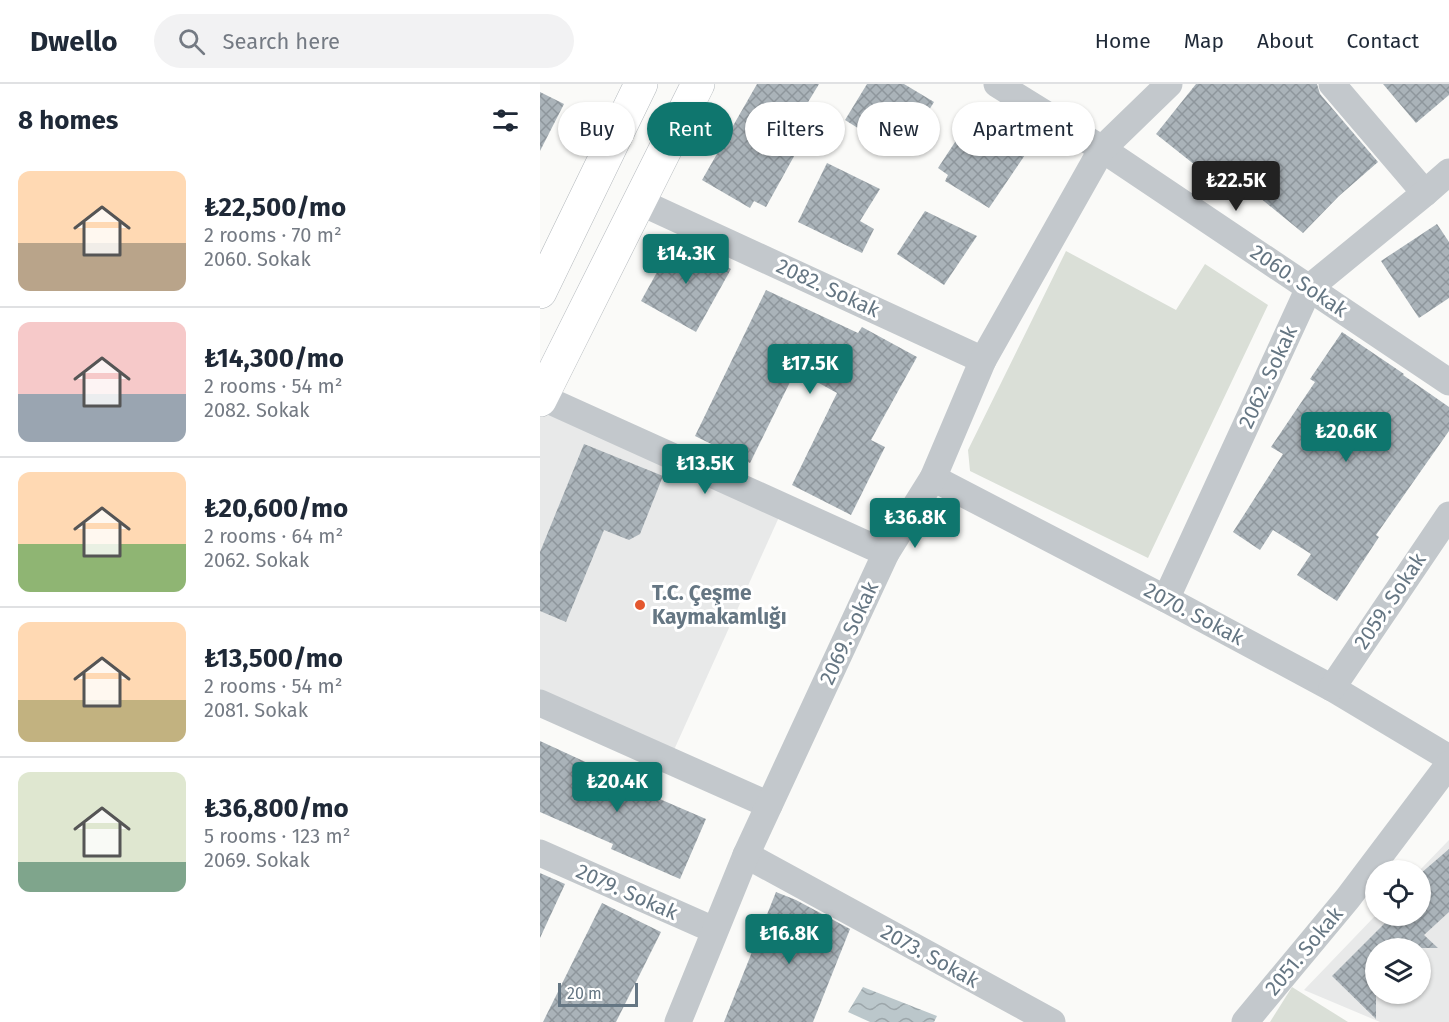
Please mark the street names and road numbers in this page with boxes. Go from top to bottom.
street label: 2060. Sokak [1245,239,1353,323]
street label: 2082. Sokak [772,253,884,323]
street label: 2062. Sokak [1233,321,1303,433]
street label: 2059. Sokak [1348,548,1432,654]
street label: 2069. Sokak [814,577,884,689]
street label: 2070. Sokak [1140,577,1249,651]
street label: 2079. Sokak [572,858,682,926]
street label: 2051. Sokak [1259,901,1349,1001]
street label: 2073. Sokak [876,918,984,994]

